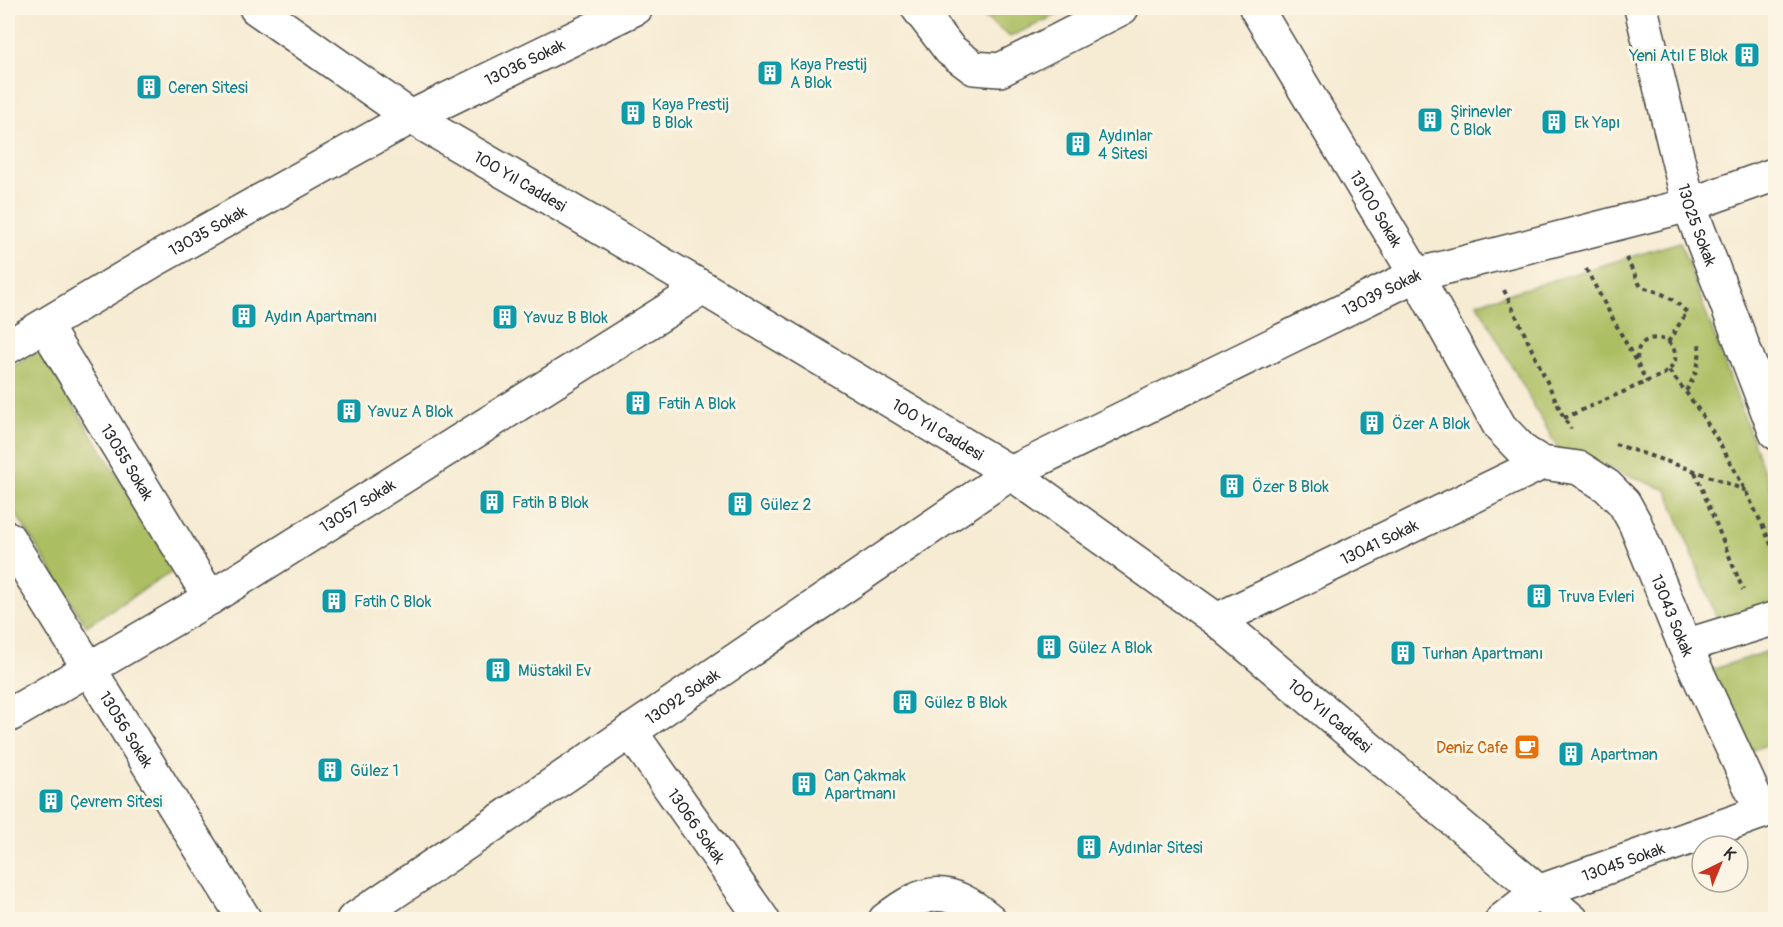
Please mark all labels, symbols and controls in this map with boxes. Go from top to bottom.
street label: 13036 Sokak [481,35,568,91]
building icon: Yeni Atıl E Blok [1732,40,1762,70]
place label: Yeni Atıl E Blok [1628,46,1728,66]
place label: Kaya Prestij A Blok [790,55,867,93]
building icon: Kaya Prestij A Blok [755,58,785,88]
building icon: Ceren Sitesi [134,72,164,102]
place label: Ceren Sitesi [168,78,248,98]
place label: Kaya Prestij B Blok [652,95,729,133]
building icon: Kaya Prestij B Blok [618,98,648,128]
place label: Şirinevler C Blok [1450,102,1513,140]
building icon: Şirinevler C Blok [1415,105,1445,135]
building icon: Ek Yapı [1539,107,1569,137]
place label: Ek Yapı [1574,113,1620,133]
place label: Aydınlar 4 Sitesi [1098,126,1153,164]
building icon: Aydınlar 4 Sitesi [1063,129,1093,159]
street label: 100 Yıl Caddesi [470,147,570,217]
street label: 13100 Sokak [1345,167,1406,251]
street label: 13025 Sokak [1673,182,1720,269]
street label: 13035 Sokak [165,201,251,261]
street label: 13039 Sokak [1339,265,1423,320]
building icon: Aydın Apartmanı [229,301,259,331]
building icon: Yavuz B Blok [490,302,520,332]
place label: Aydın Apartmanı [264,307,377,327]
place label: Yavuz B Blok [523,308,608,328]
building icon: Fatih A Blok [623,388,653,418]
place label: Fatih A Blok [658,394,736,414]
street label: 100 Yıl Caddesi [888,395,987,465]
building icon: Yavuz A Blok [334,396,364,426]
place label: Yavuz A Blok [367,402,453,422]
building icon: Özer A Blok [1357,408,1387,438]
place label: Özer A Blok [1392,414,1471,434]
street label: 13055 Sokak [96,421,158,505]
building icon: Özer B Blok [1217,471,1247,501]
street label: 13057 Sokak [316,475,400,537]
place label: Özer B Blok [1252,477,1329,497]
building icon: Fatih B Blok [477,487,507,517]
building icon: Gülez 2 [725,489,755,519]
place label: Fatih B Blok [512,493,589,513]
place label: Gülez 2 [760,495,811,515]
street label: 13041 Sokak [1337,515,1422,570]
street label: 13043 Sokak [1646,572,1698,660]
building icon: Truva Evleri [1524,581,1554,611]
building icon: Fatih C Blok [319,586,349,616]
place label: Truva Evleri [1558,587,1634,607]
place label: Fatih C Blok [354,592,432,612]
building icon: Gülez A Blok [1034,632,1064,662]
place label: Gülez A Blok [1068,638,1153,658]
building icon: Turhan Apartmanı [1388,638,1418,668]
place label: Turhan Apartmanı [1422,644,1543,664]
building icon: Müstakil Ev [483,655,513,685]
place label: Müstakil Ev [518,661,591,681]
street label: 13092 Sokak [642,665,724,729]
street label: 100 Yıl Caddesi [1283,675,1375,757]
building icon: Gülez B Blok [890,687,920,717]
street label: 13056 Sokak [95,688,157,772]
place label: Gülez B Blok [924,693,1007,713]
cafe icon: Deniz Cafe [1512,732,1542,762]
place label: Deniz Cafe [1436,738,1508,758]
building icon: Apartman [1556,739,1586,769]
place label: Apartman [1590,745,1658,765]
building icon: Gülez 1 [315,755,345,785]
place label: Gülez 1 [350,761,399,781]
place label: Can Çakmak Apartmanı [824,766,906,804]
building icon: Can Çakmak Apartmanı [789,769,819,799]
street label: 13066 Sokak [663,785,729,868]
building icon: Çevrem Sitesi [36,786,66,816]
place label: Çevrem Sitesi [70,792,163,812]
building icon: Aydınlar Sitesi [1074,832,1104,862]
north arrow [1690,834,1750,894]
place label: Aydınlar Sitesi [1108,838,1203,858]
street label: 13045 Sokak [1579,838,1668,886]
text: K [1719,843,1740,865]

